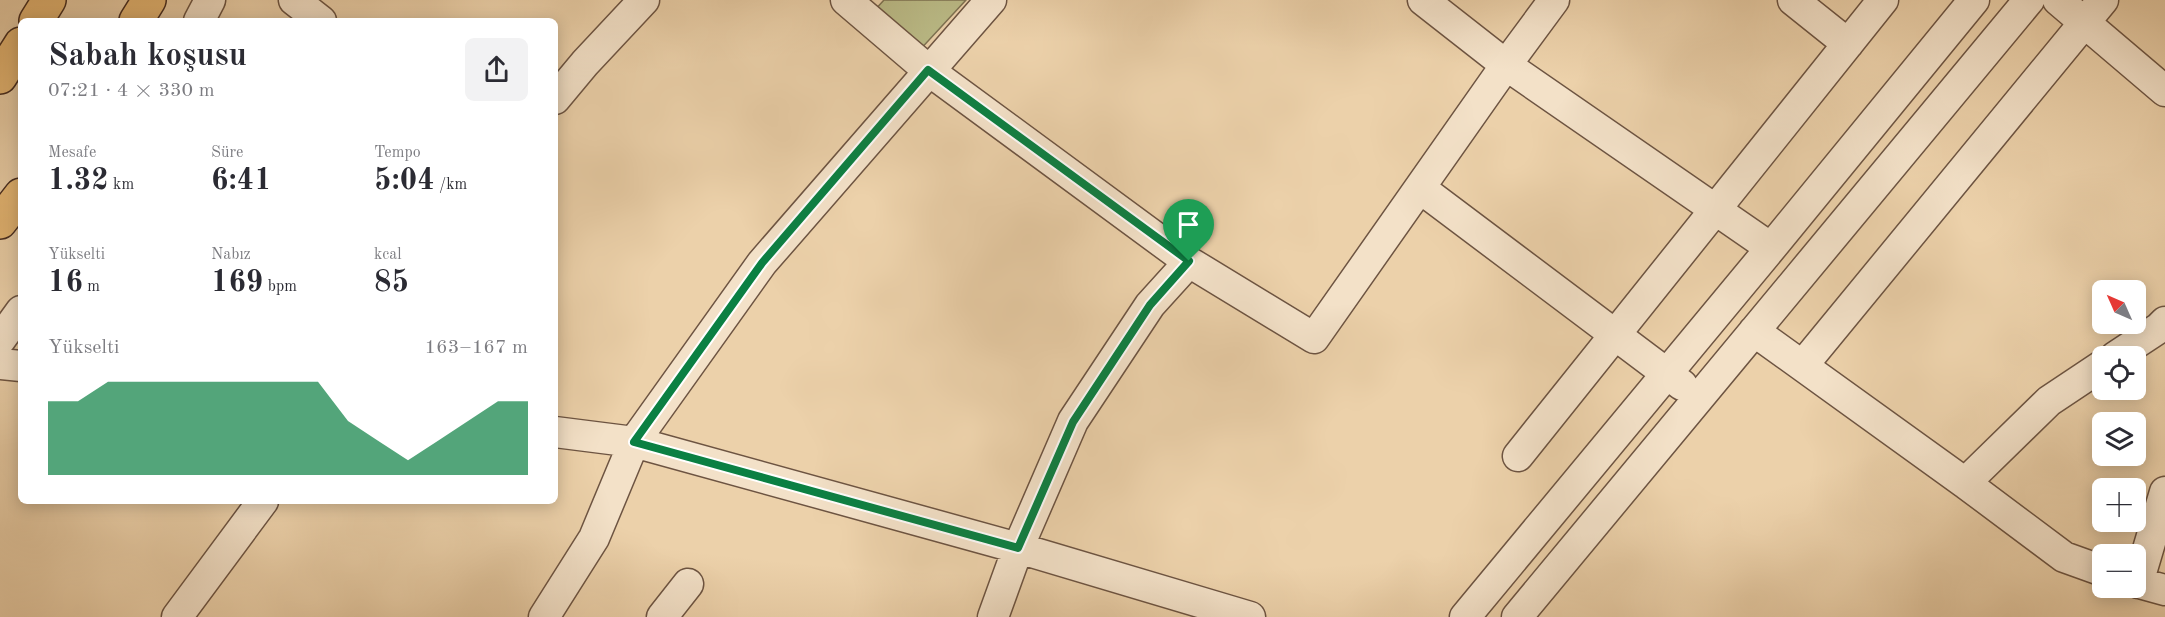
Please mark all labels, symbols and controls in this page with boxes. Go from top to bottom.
button: share [465,38,528,101]
text: Sabah koşusu [48,40,247,73]
text: 07:21 · 4 × 330 m [48,81,215,101]
text: Mesafe [48,145,96,161]
text: Süre [211,145,243,161]
text: Tempo [374,145,421,161]
text: 1.32 [48,166,109,196]
text: 6:41 [211,166,272,196]
text: 5:04 [374,166,435,196]
text: km [109,177,134,193]
text: /km [435,177,467,193]
pin [1163,199,1214,261]
icon: arrive [1172,208,1205,241]
text: Yükselti [48,247,105,263]
text: Nabız [211,247,251,263]
text: kcal [374,247,402,263]
text: 16 [48,268,83,298]
text: 169 [211,268,263,298]
text: 85 [374,268,409,298]
text: m [83,279,100,295]
text: bpm [263,279,297,295]
north arrow [2092,280,2146,334]
map controls [2092,280,2146,598]
text: Yükselti [48,338,119,358]
text: 163–167 m [425,338,528,358]
button: locate [2092,346,2146,400]
button: layers [2092,412,2146,466]
button: + [2092,478,2146,532]
button: − [2092,544,2146,598]

